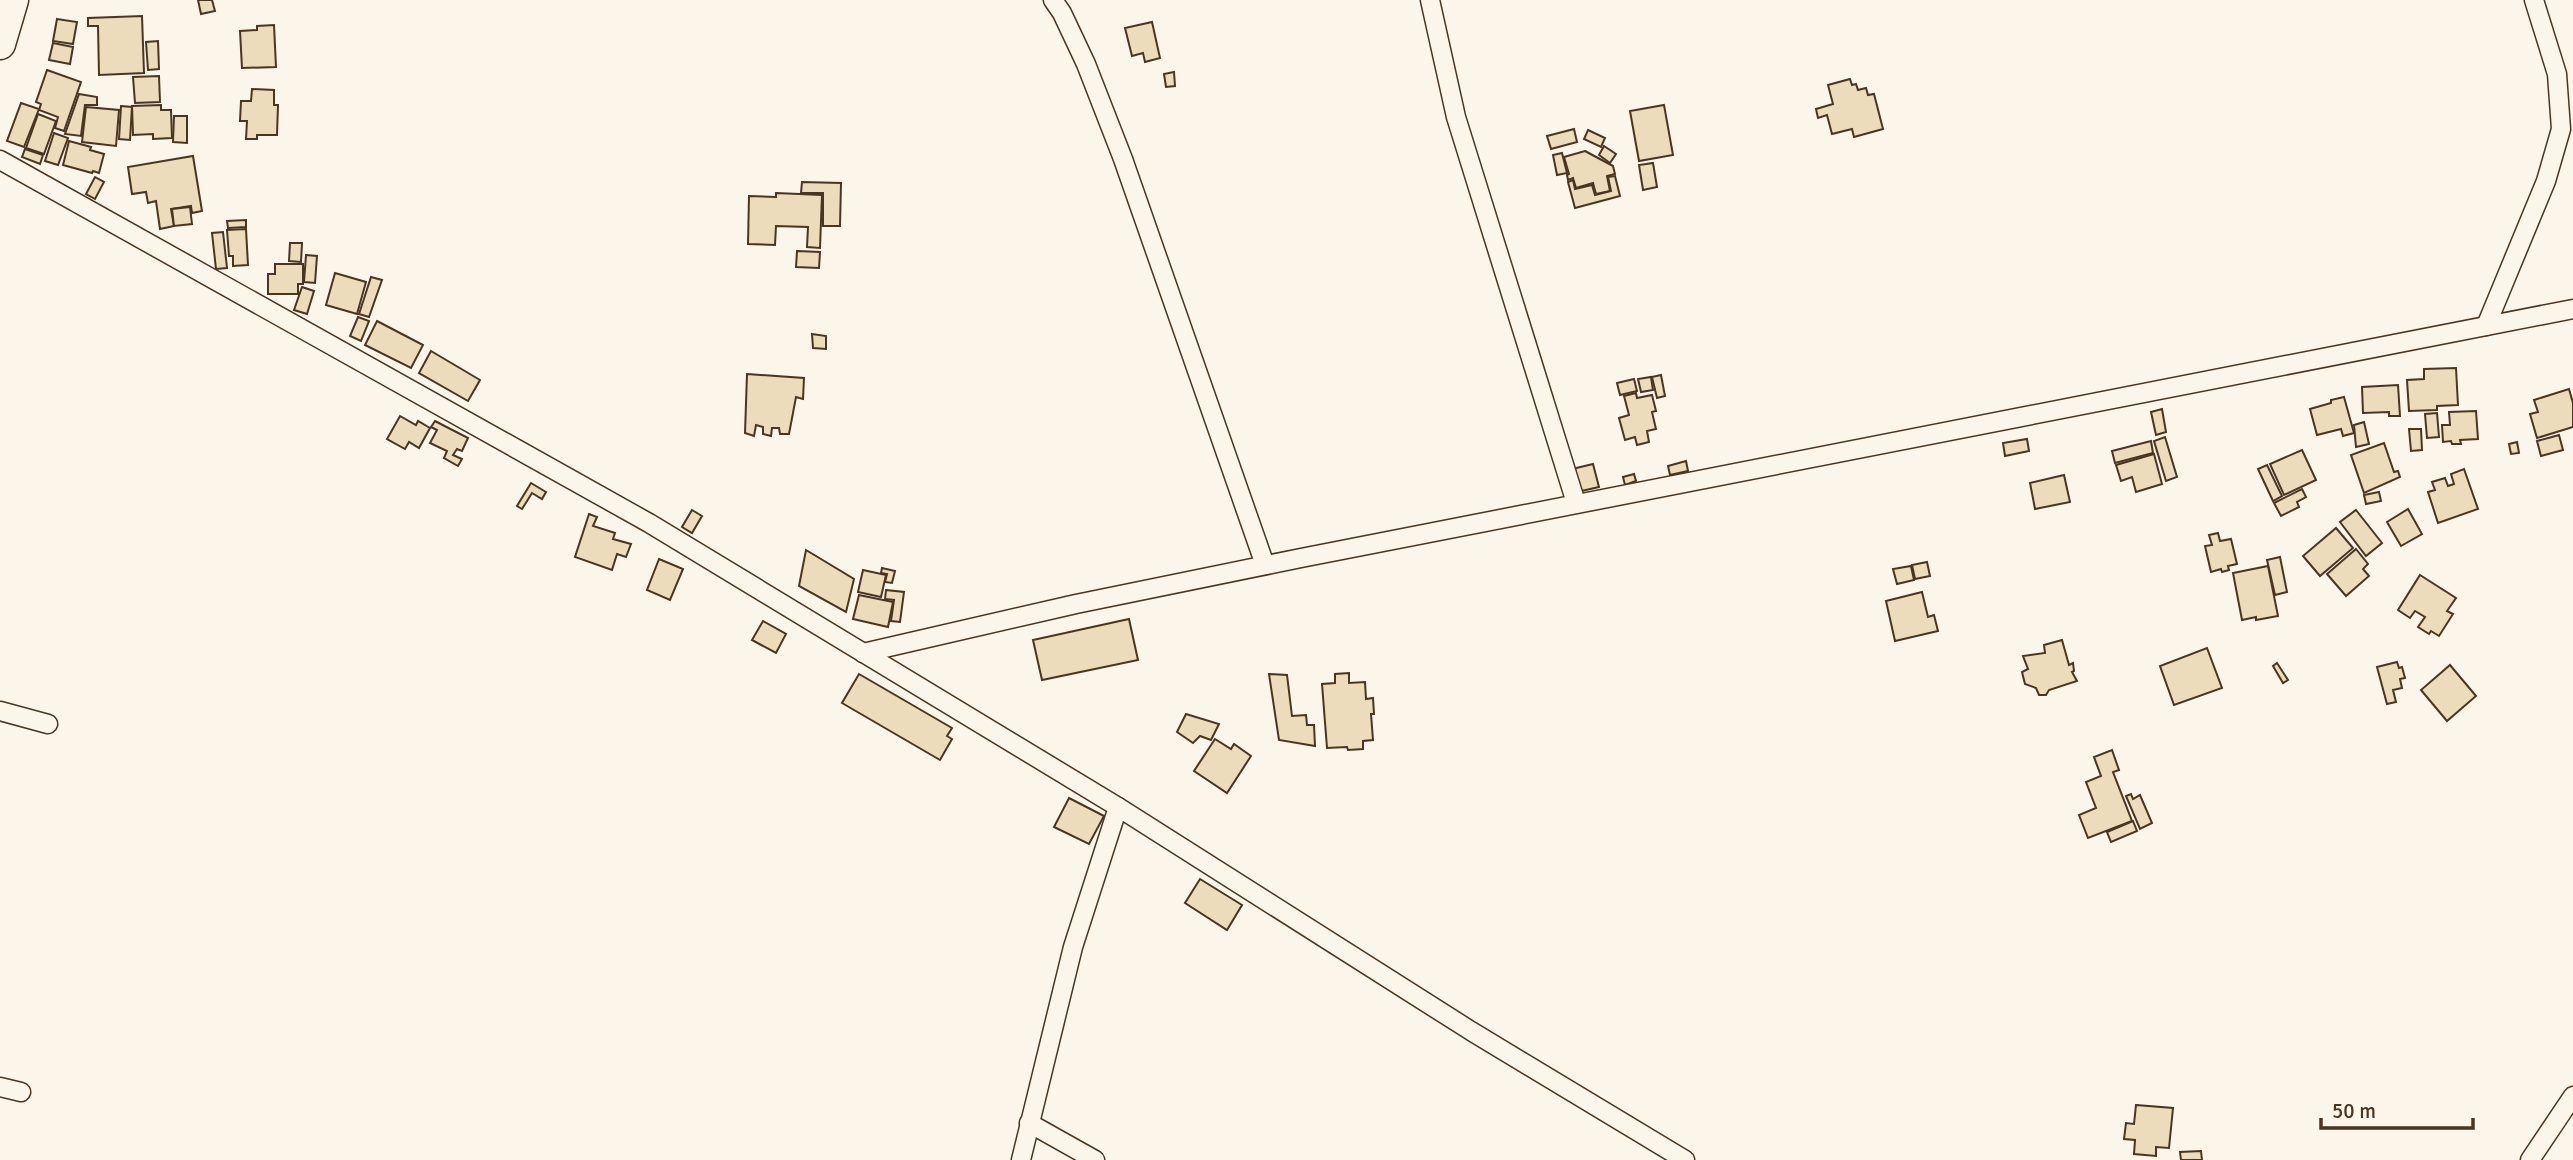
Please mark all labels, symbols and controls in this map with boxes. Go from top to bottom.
scale bar [2321,1086,2473,1130]
text: 50 m [2332,1098,2376,1124]

